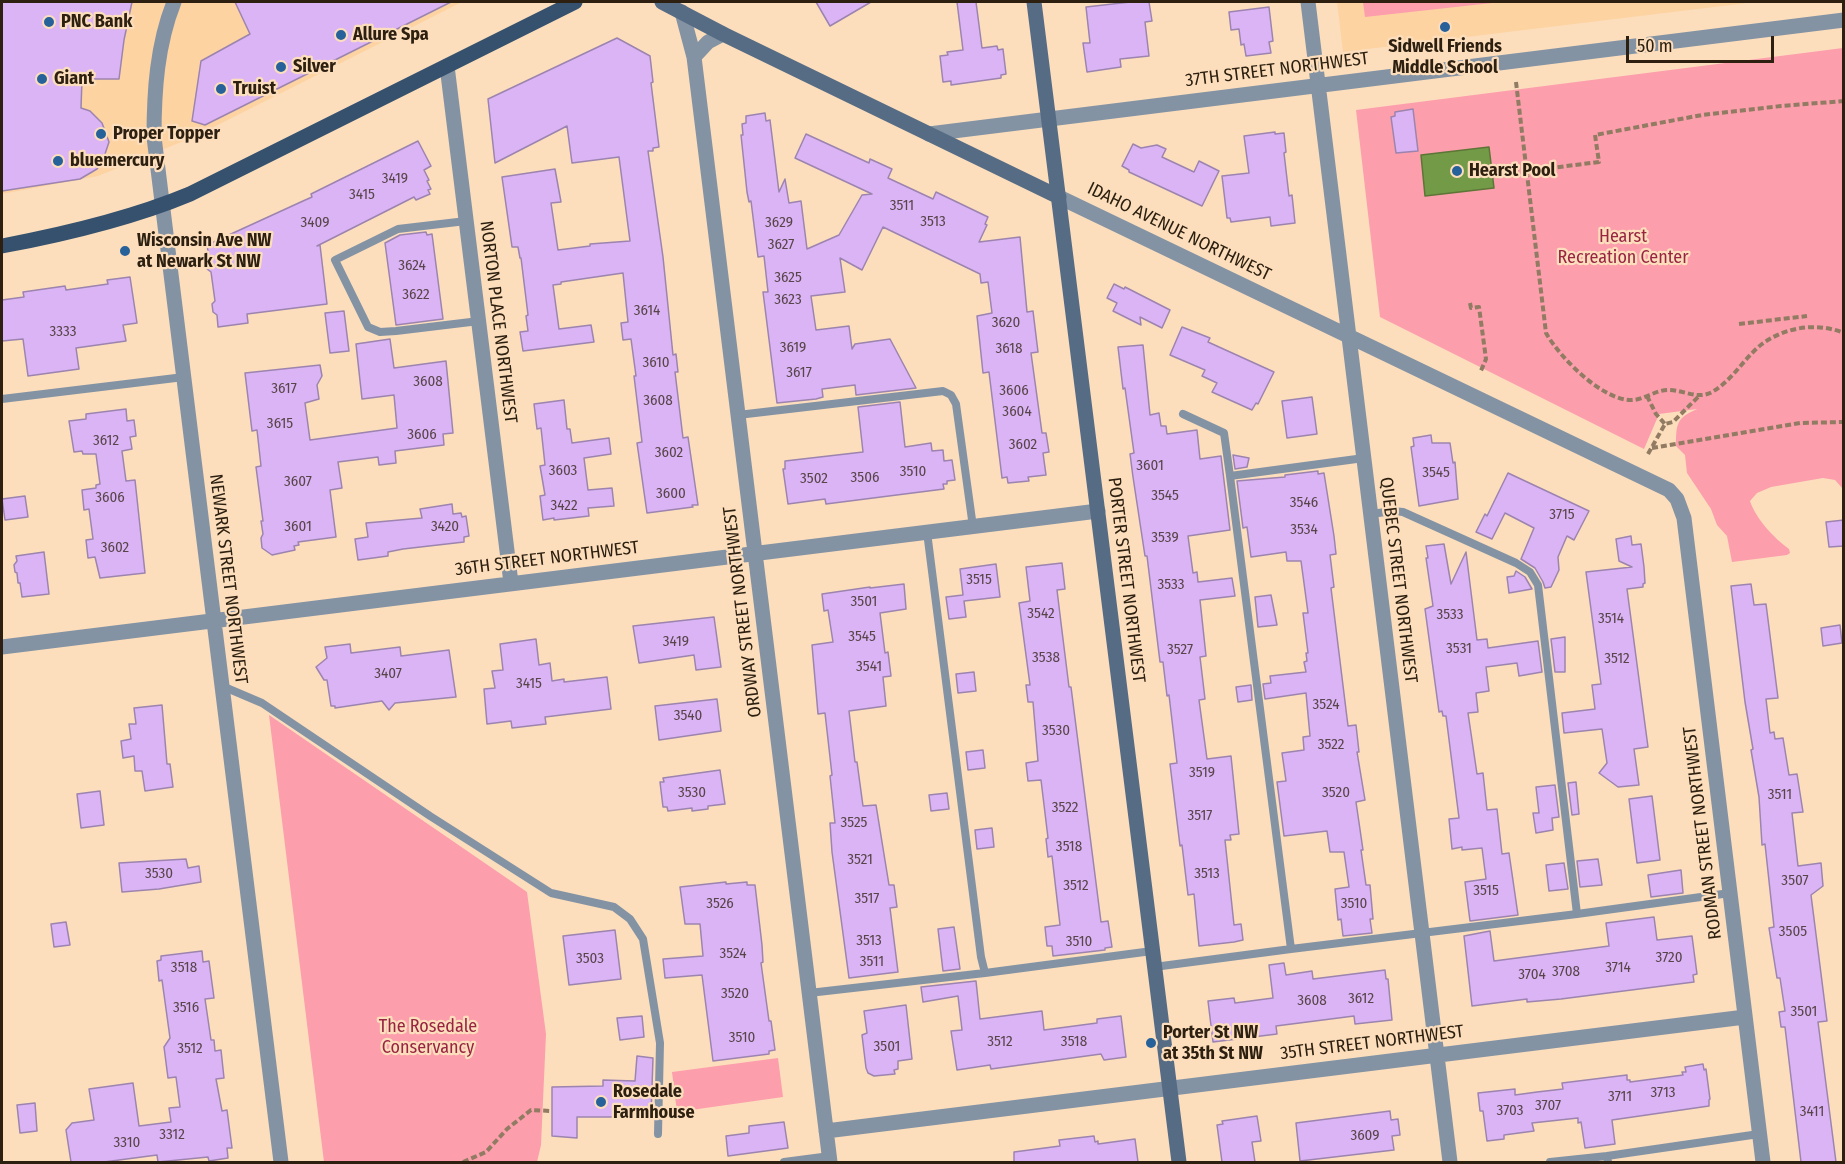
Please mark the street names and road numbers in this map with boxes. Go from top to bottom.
street label: 37TH STREET NORTHWEST [1184,48,1370,92]
street label: IDAHO AVENUE NORTHWEST [1084,178,1274,286]
street label: NORTON PLACE NORTHWEST [475,220,521,424]
street label: NEWARK STREET NORTHWEST [204,473,252,685]
street label: PORTER STREET NORTHWEST [1103,476,1149,684]
street label: QUEBEC STREET NORTHWEST [1375,476,1421,684]
street label: ORDWAY STREET NORTHWEST [719,505,767,719]
street label: 36TH STREET NORTHWEST [454,537,640,581]
street label: RODMAN STREET NORTHWEST [1679,725,1727,941]
street label: 35TH STREET NORTHWEST [1279,1021,1465,1065]

